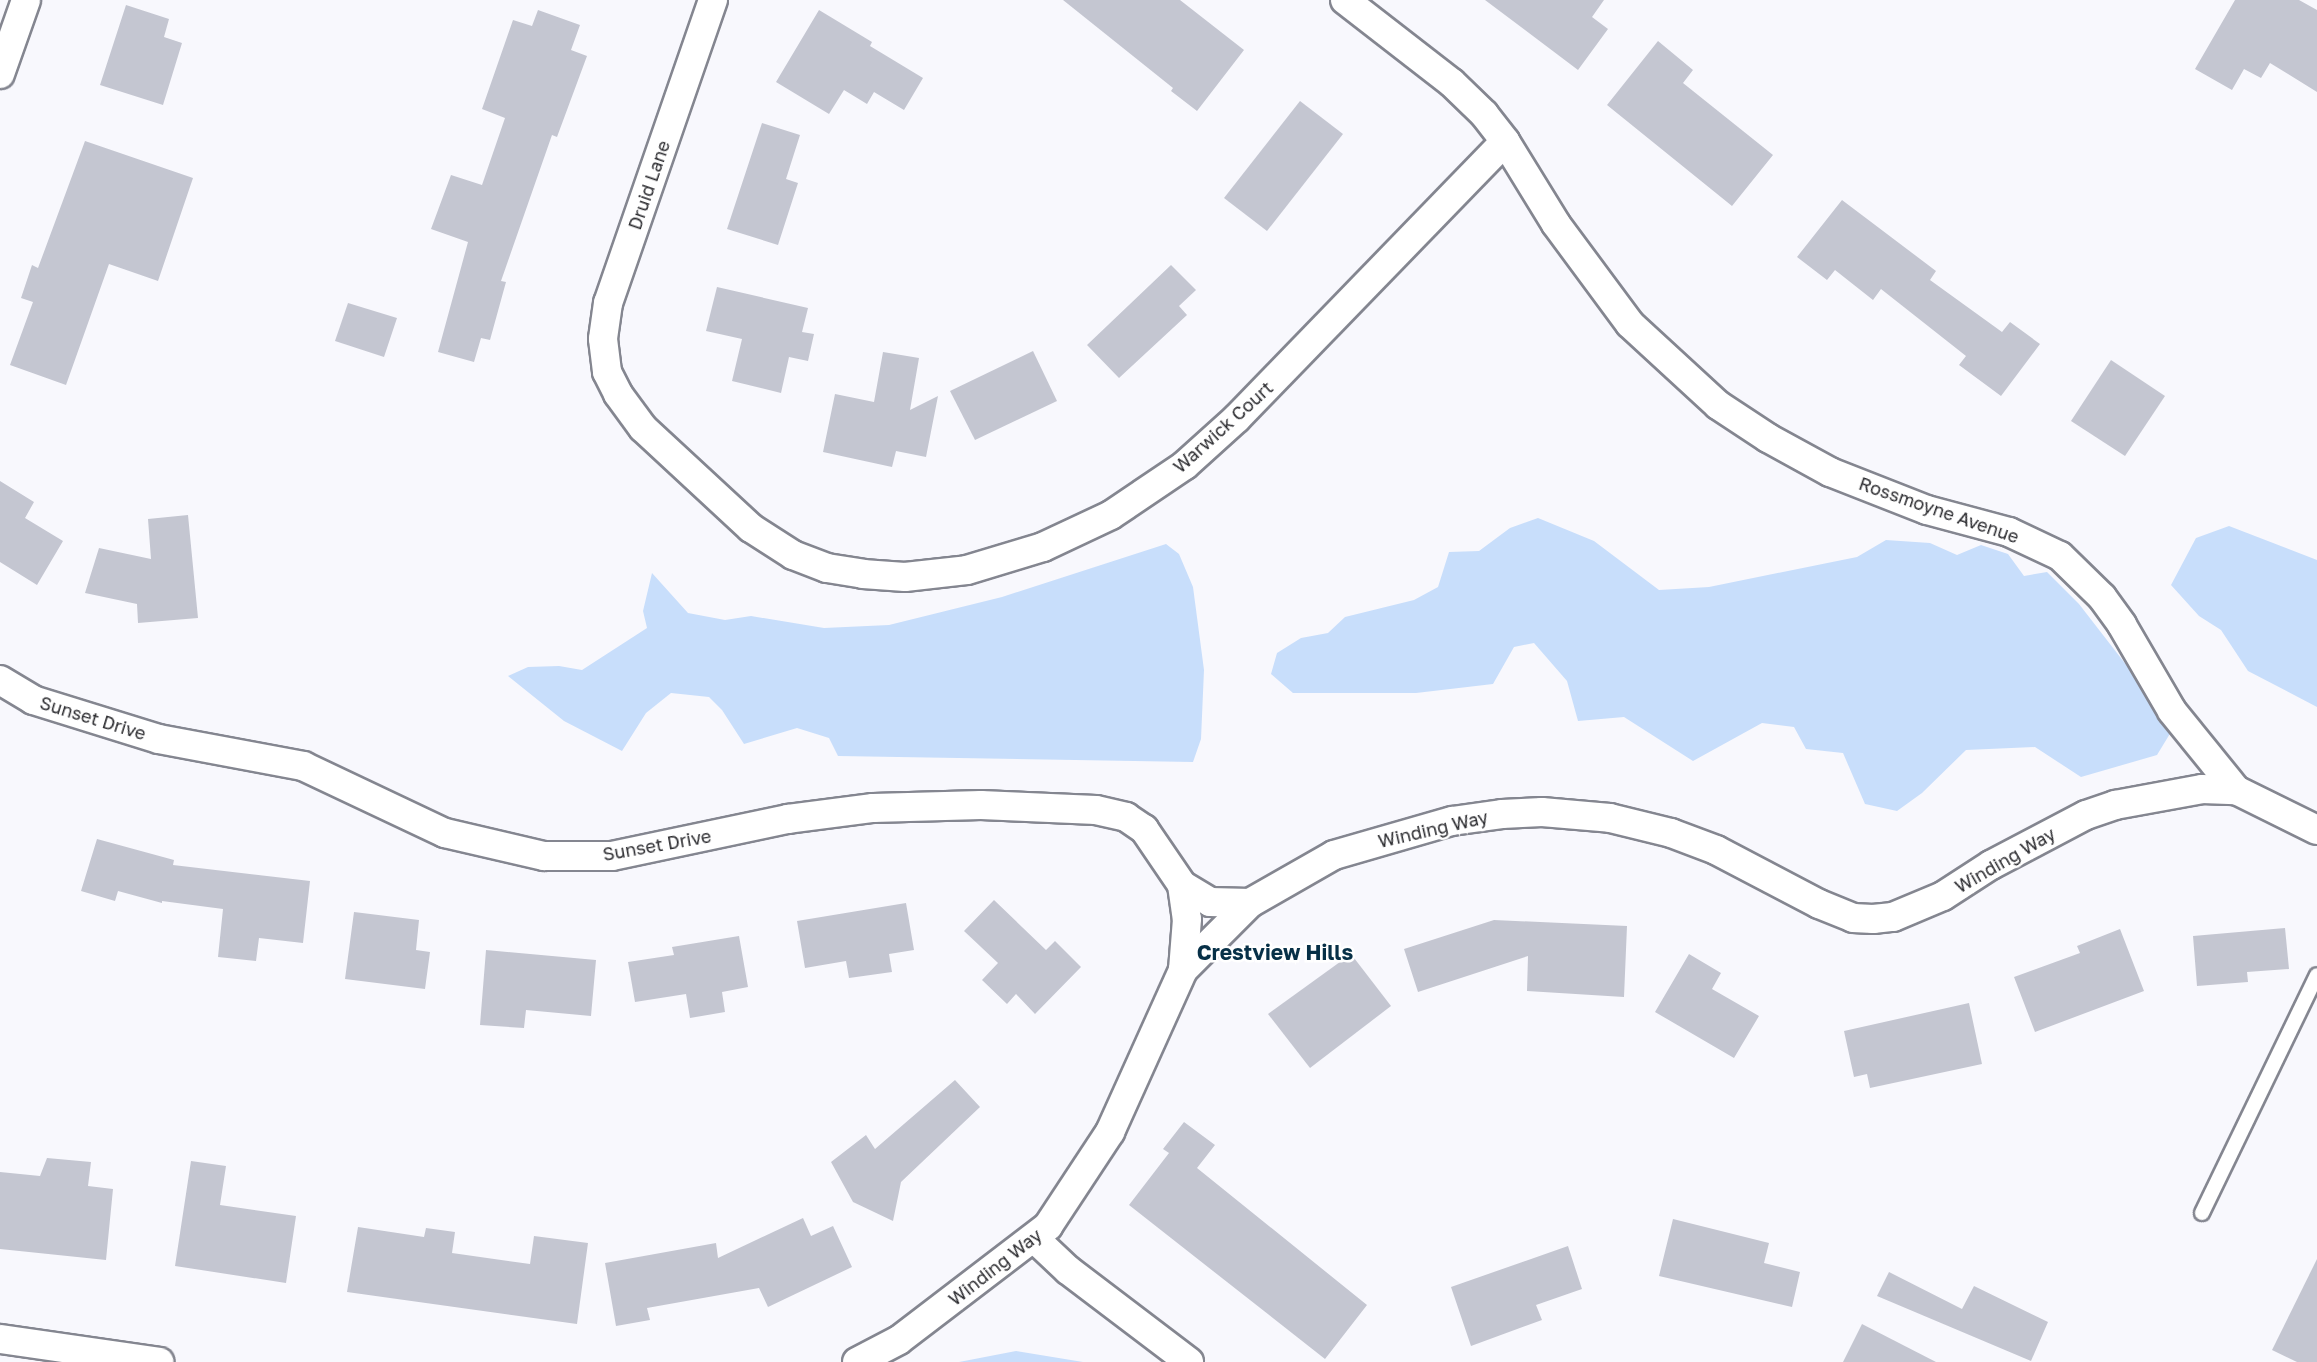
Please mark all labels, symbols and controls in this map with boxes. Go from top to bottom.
street label: Druid Lane [624,138,674,232]
street label: Warwick Court [1169,377,1277,477]
street label: Rossmoyne Avenue [1856,472,2022,548]
street label: Sunset Drive [37,692,149,744]
street label: Winding Way [1376,806,1490,852]
street label: Winding Way [1951,823,2059,897]
street label: Sunset Drive [601,825,713,865]
district label: Crestview Hills [1197,939,1353,965]
street label: Winding Way [944,1224,1046,1310]

